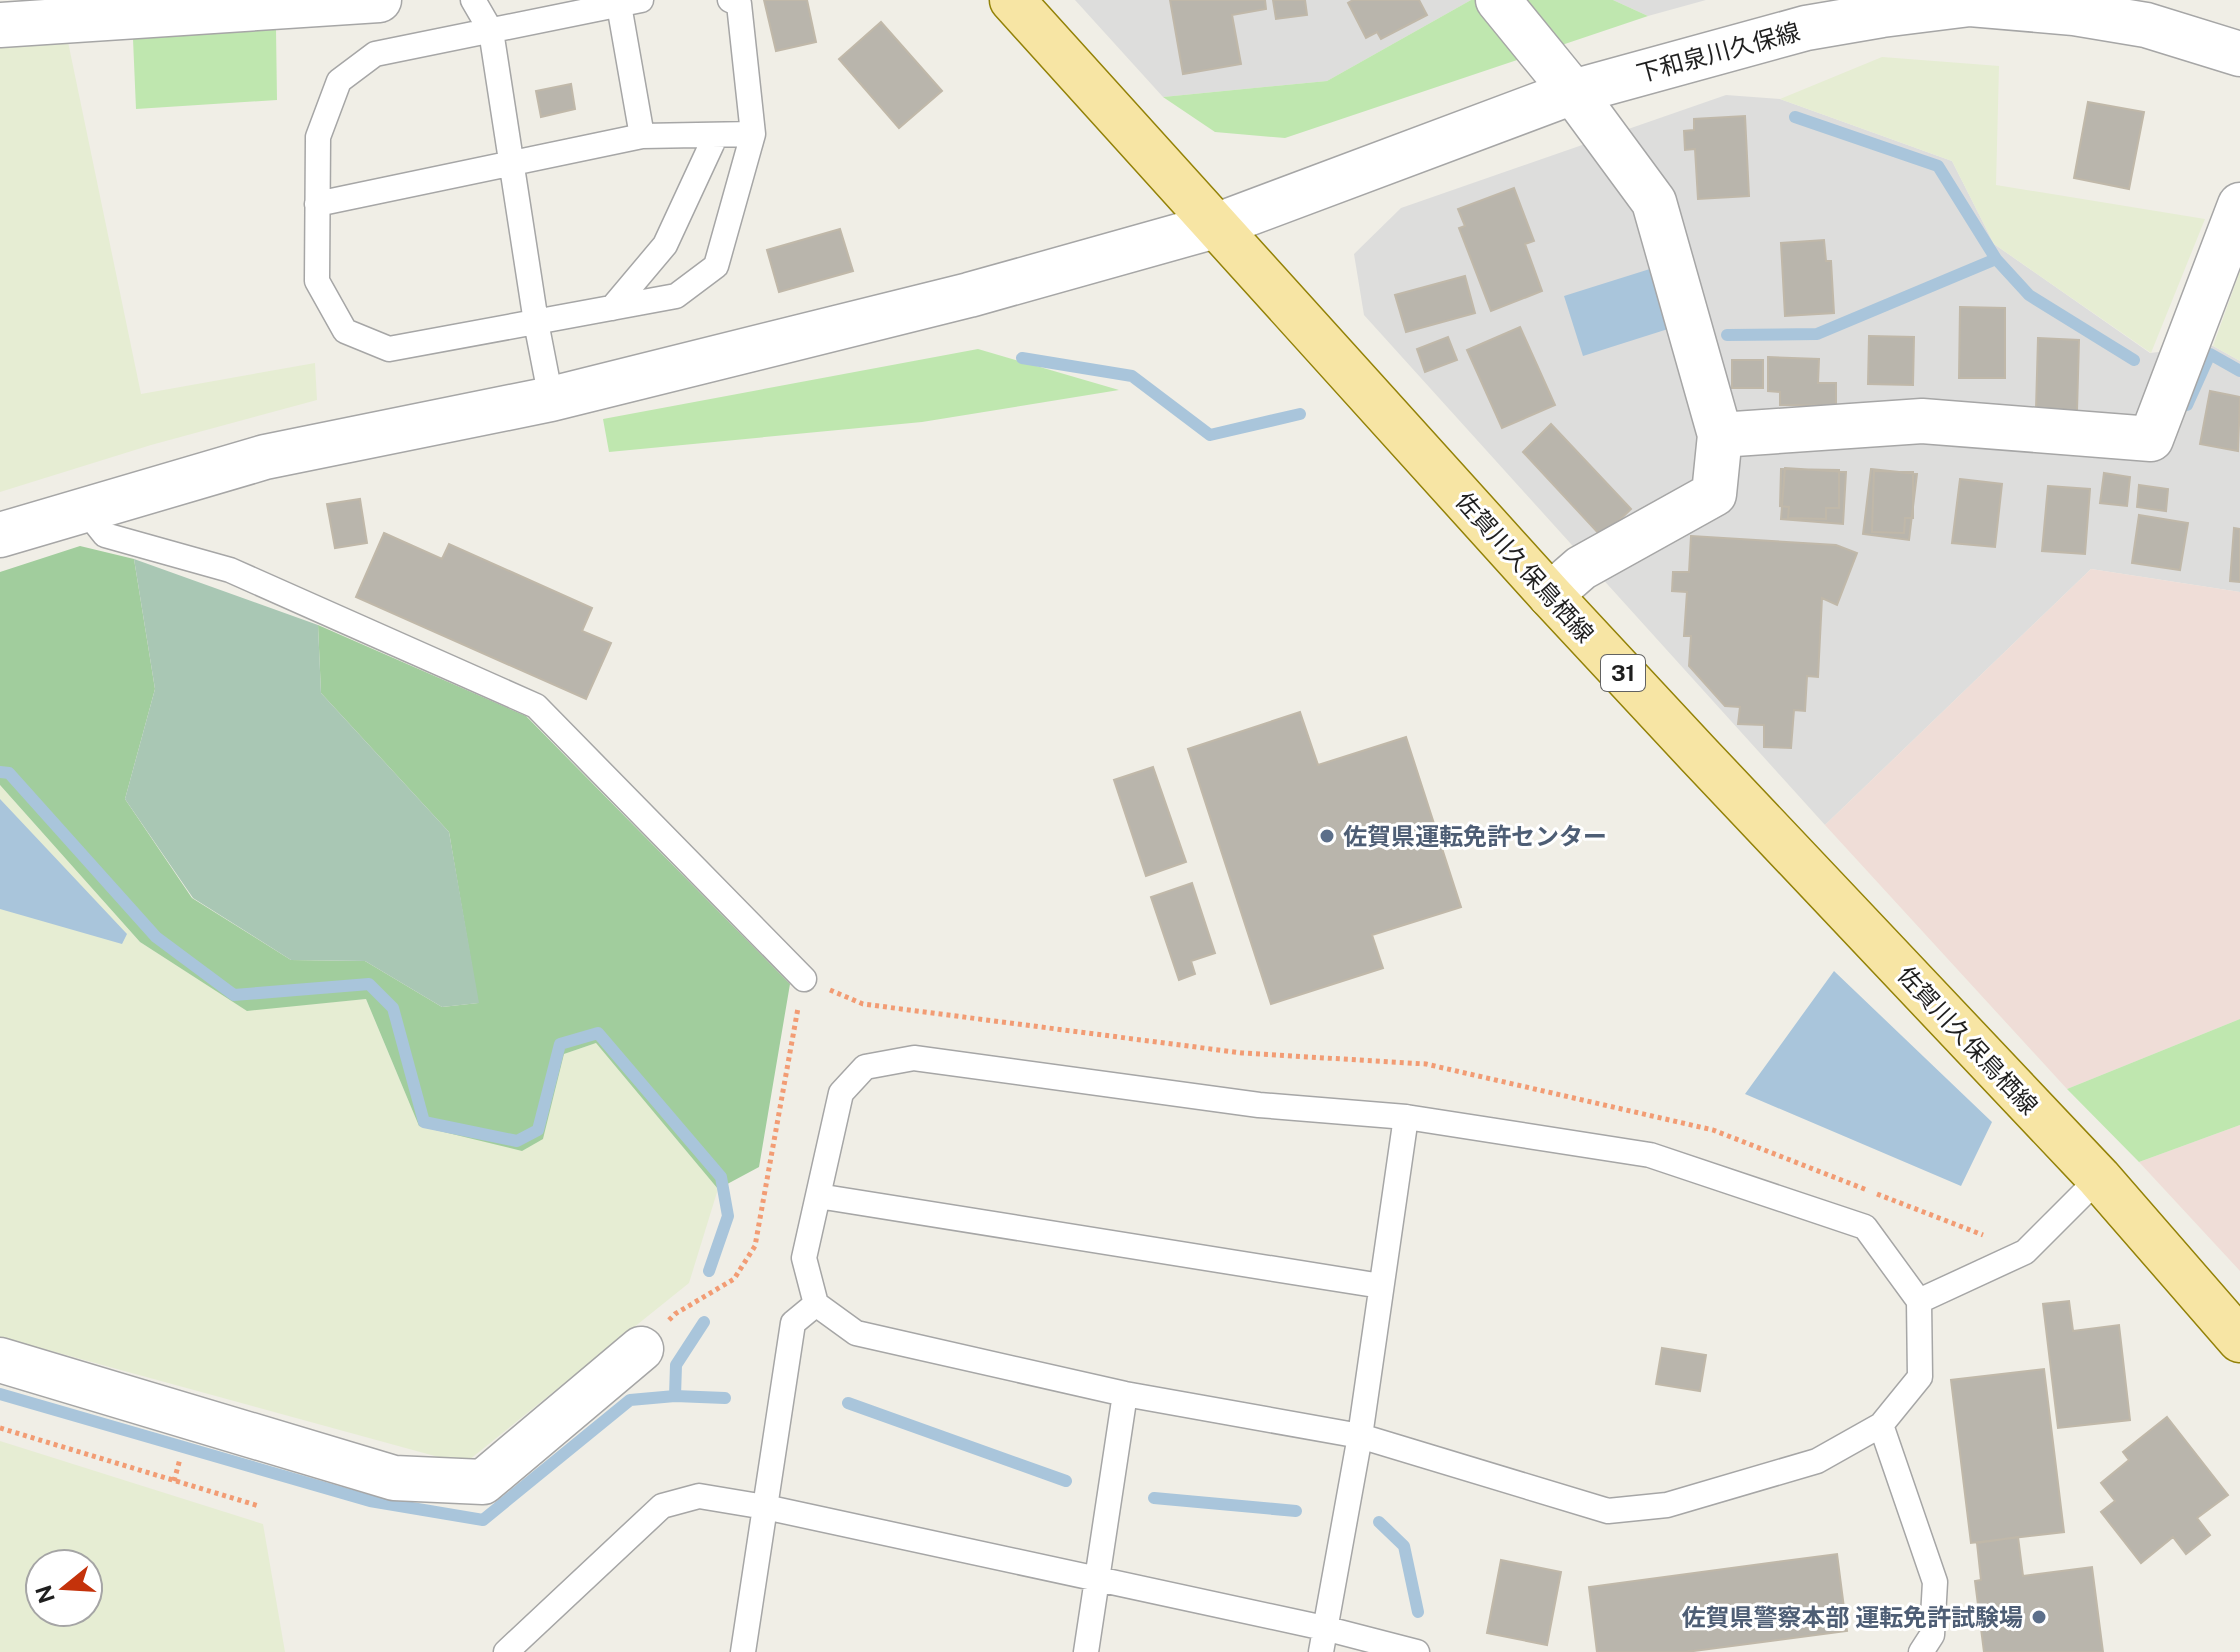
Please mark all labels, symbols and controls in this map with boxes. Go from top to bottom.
street label: 下和泉川久保線 [1633,17,1803,87]
street label: 佐賀川久保鳥栖線 [1450,486,1600,648]
road number: 31 [1601,655,1645,691]
place label: 佐賀県運転免許センター [1343,822,1607,850]
marker: 佐賀県運転免許センター [1318,827,1336,845]
street label: 佐賀川久保鳥栖線 [1892,960,2044,1120]
north arrow [24,1548,104,1628]
text: N [30,1582,60,1606]
place label: 佐賀県警察本部 運転免許試験場 [1682,1603,2023,1631]
marker: 佐賀県警察本部 運転免許試験場 [2030,1608,2048,1626]

